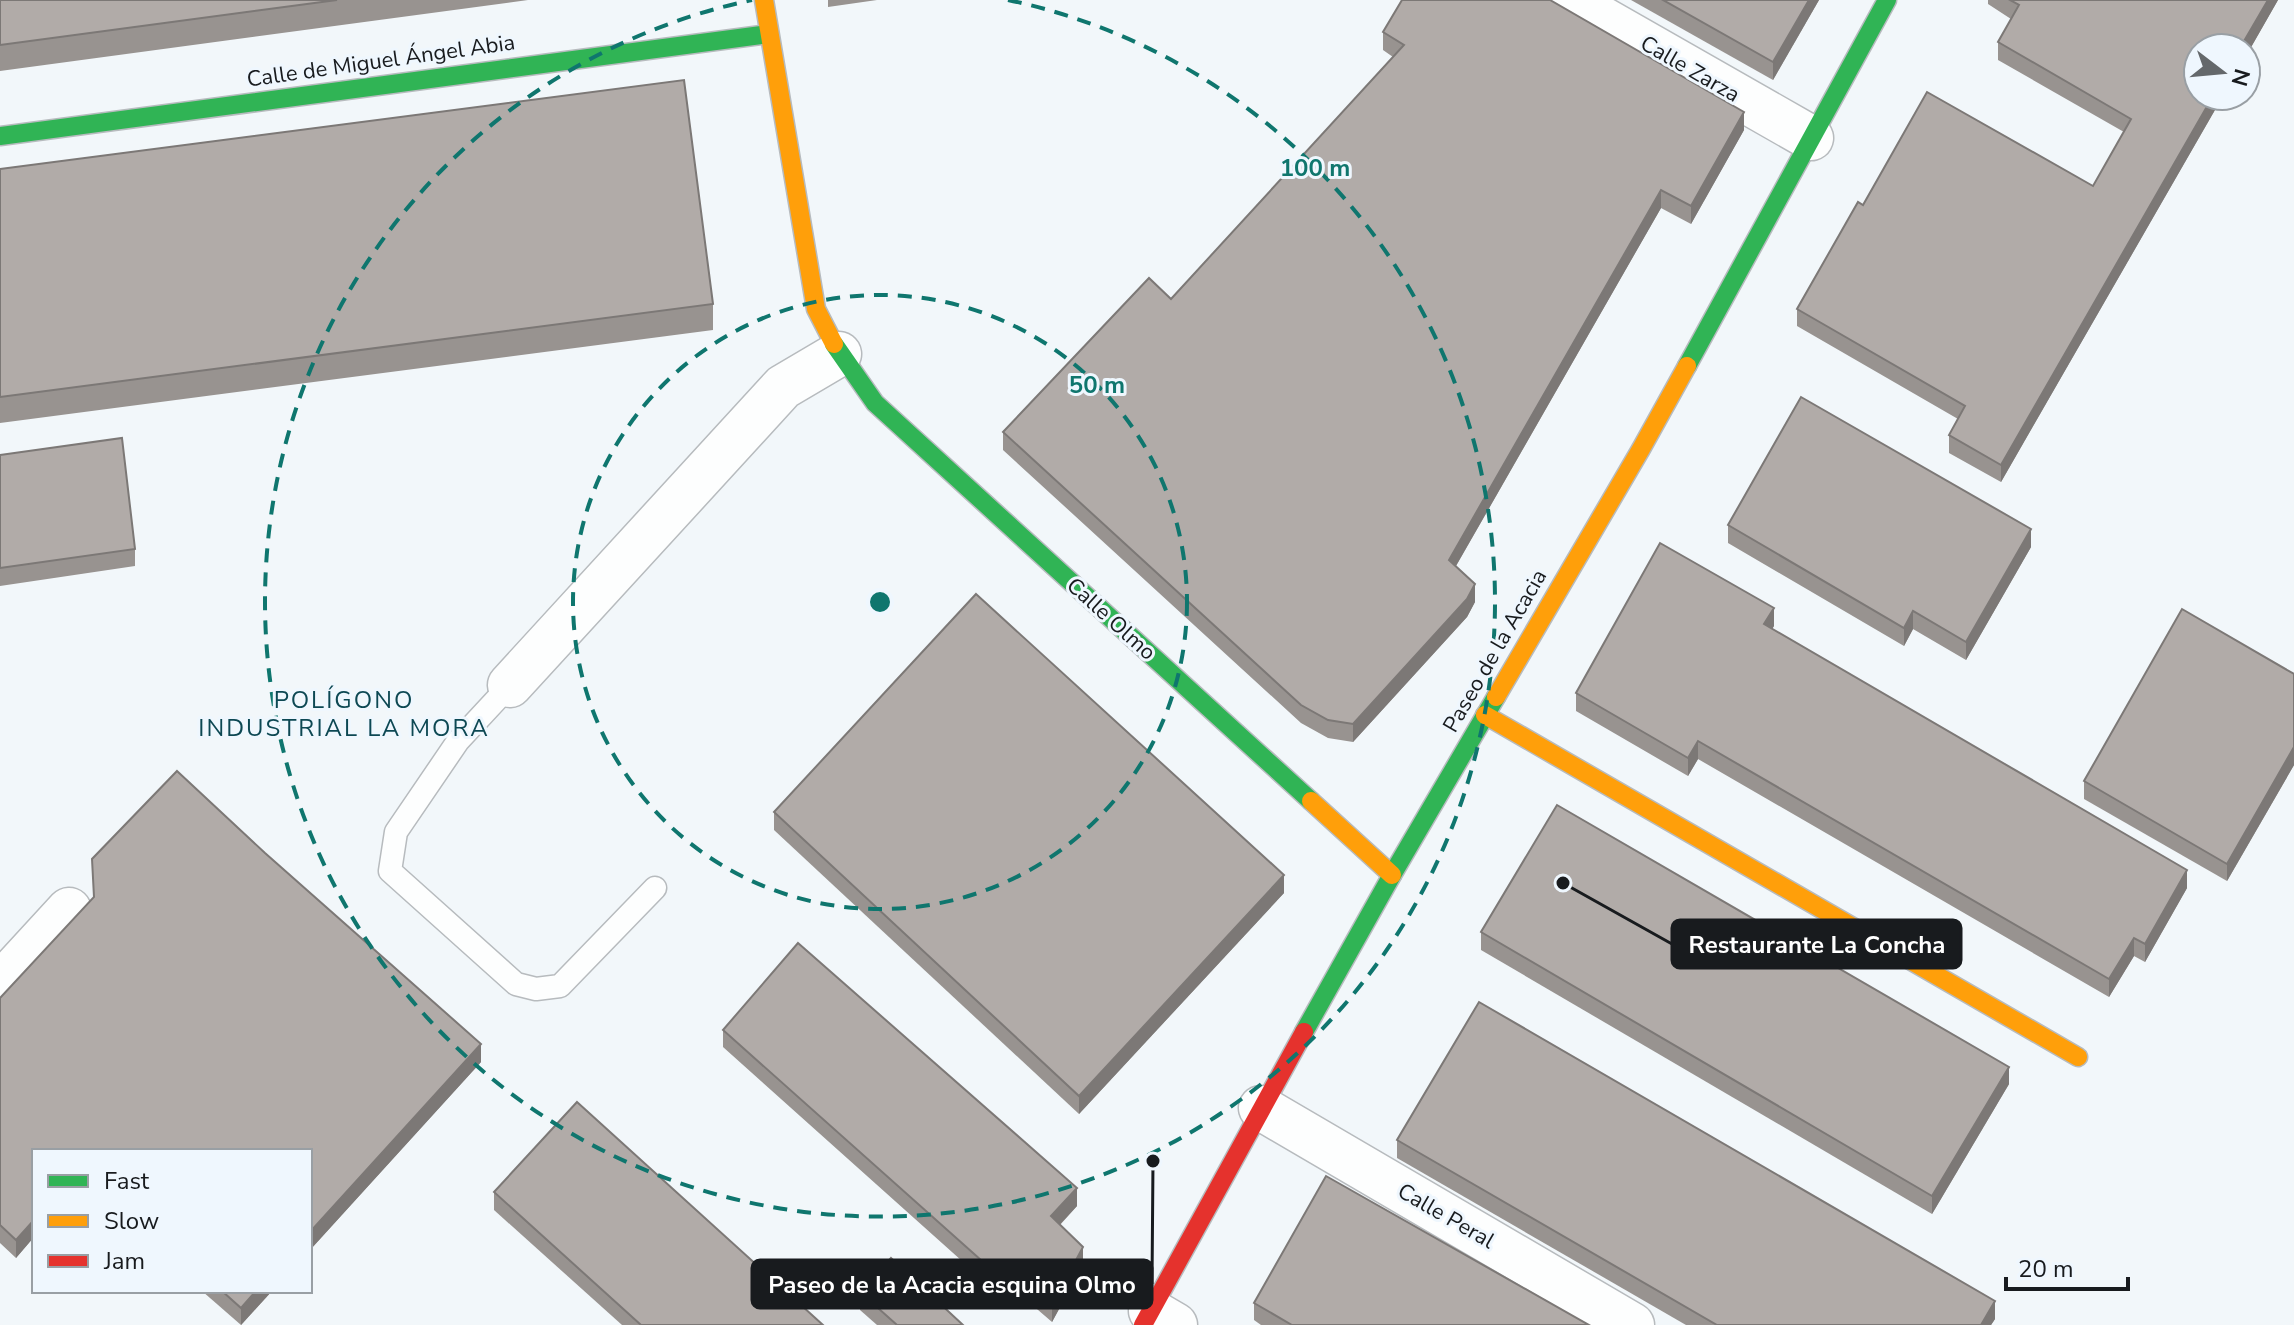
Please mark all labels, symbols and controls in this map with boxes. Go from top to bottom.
street label: Calle de Miguel Ángel Abia [245,27,517,95]
street label: Calle Zarza [1635,28,1745,110]
north arrow [2182,32,2262,112]
text: N [2224,65,2257,89]
text: 100 m [1280,152,1350,184]
text: 50 m [1069,369,1125,401]
street label: Paseo de la Acacia [1436,564,1554,738]
street label: Calle Olmo [1060,571,1162,667]
centre of rings [866,588,894,616]
district label: POLÍGONO INDUSTRIAL LA MORA [198,684,490,744]
callout: Restaurante La Concha [1672,920,1961,968]
text: Restaurante La Concha [1689,929,1945,961]
legend [32,1149,312,1293]
text: Fast [104,1165,150,1197]
street label: Calle Peral [1392,1176,1500,1256]
text: Slow [104,1205,159,1237]
scale bar [2006,1241,2128,1291]
text: Jam [103,1245,145,1277]
text: 20 m [2018,1253,2074,1285]
callout: Paseo de la Acacia esquina Olmo [752,1260,1152,1308]
text: Paseo de la Acacia esquina Olmo [768,1269,1136,1301]

